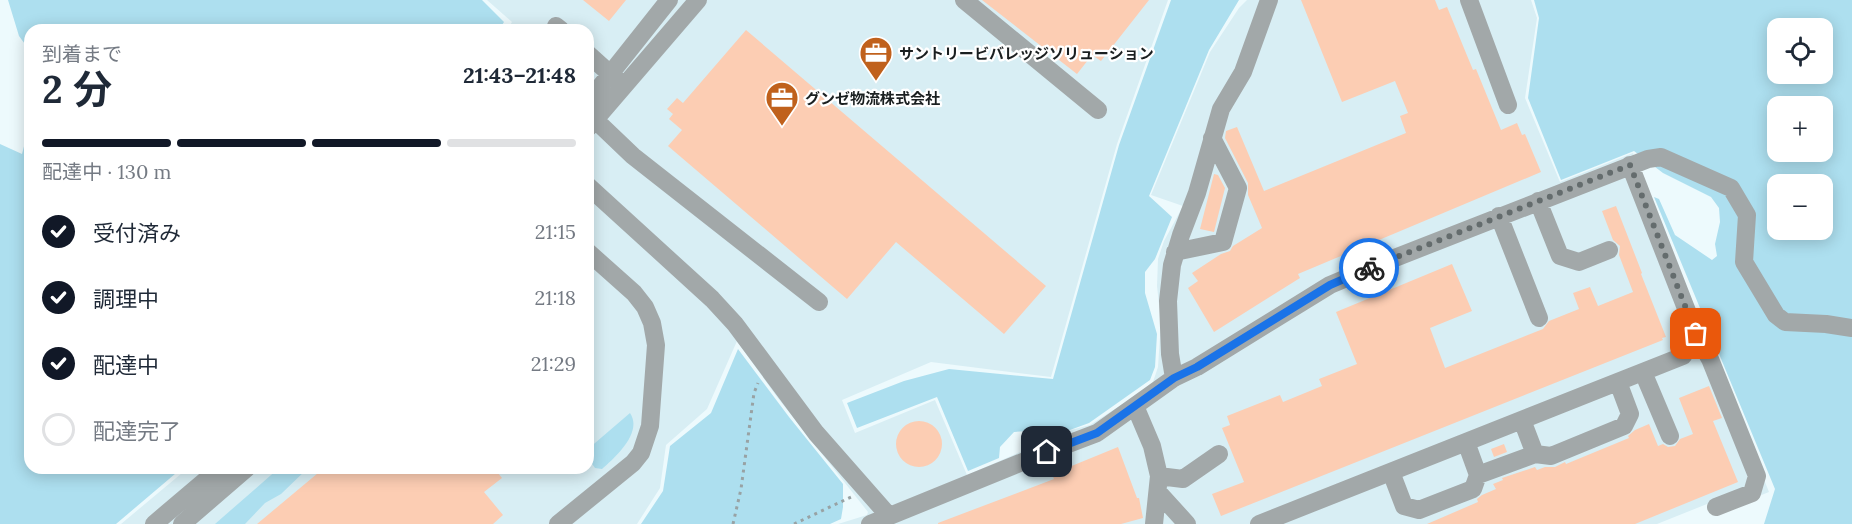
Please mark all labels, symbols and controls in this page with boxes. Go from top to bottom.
map controls [1767,18,1833,240]
button: locate [1767,18,1833,84]
office icon: サントリービバレッジソリューション [858,35,894,82]
text: 到着まで [42,41,122,66]
place label: サントリービバレッジソリューション [899,44,1154,63]
text: 21:43–21:48 [463,61,576,89]
text: 2 分 [42,64,112,114]
office icon: グンゼ物流株式会社 [764,80,800,127]
place label: グンゼ物流株式会社 [805,89,940,108]
button: + [1767,96,1833,162]
text: 配達中 · 130 m [42,159,172,184]
button: − [1767,174,1833,240]
icon: check [42,215,75,248]
text: 受付済み [93,219,181,247]
text: 21:15 [535,219,576,244]
courier [1339,238,1399,298]
icon: bike [1353,252,1386,285]
icon: check [42,281,75,314]
text: 調理中 [93,285,159,313]
text: 21:18 [534,285,576,310]
pin [1670,308,1721,359]
icon: bag [1679,317,1712,350]
icon: check [42,347,75,380]
text: 配達中 [93,351,159,379]
text: 21:29 [531,351,576,376]
text: 配達完了 [93,417,181,445]
pin [1021,426,1072,477]
icon: home [1030,435,1063,468]

